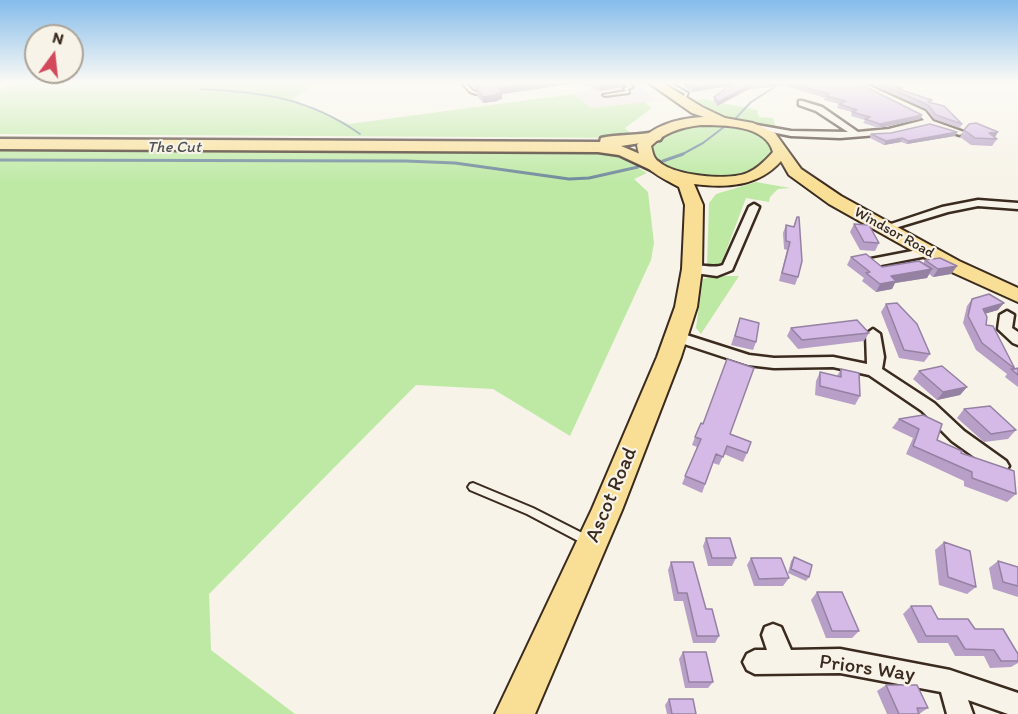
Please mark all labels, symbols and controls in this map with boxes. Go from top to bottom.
north arrow [24,24,84,84]
text: N [51,27,66,49]
water label: The Cut [147,138,201,158]
street label: Windsor Road [851,204,937,262]
street label: Ascot Road [581,444,643,546]
street label: Priors Way [818,650,916,688]

